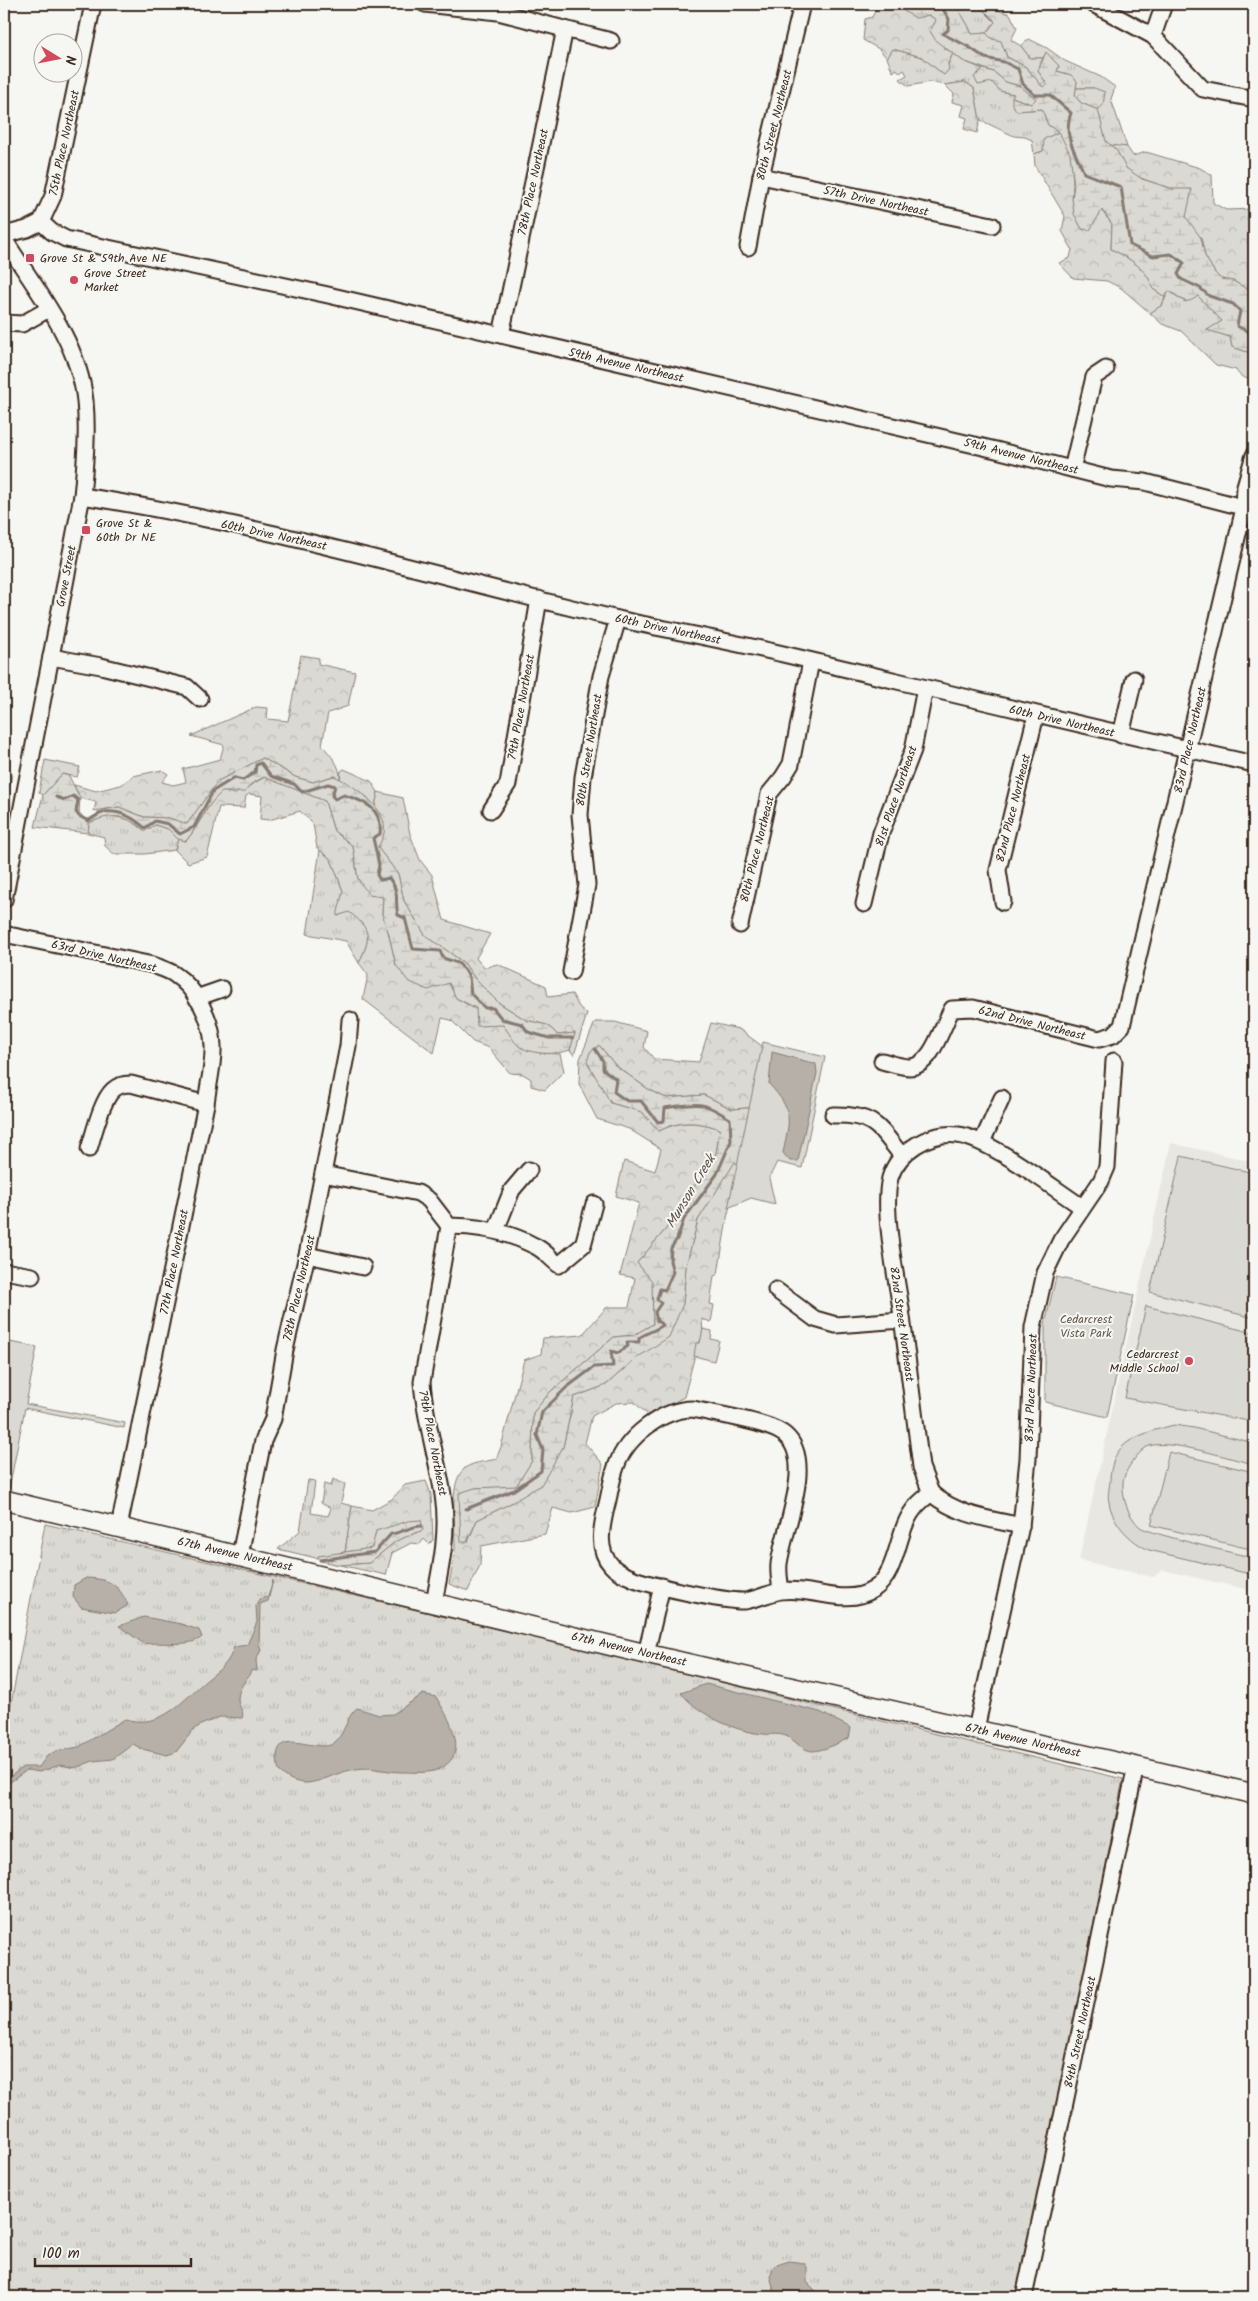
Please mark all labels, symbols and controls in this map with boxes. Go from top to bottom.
north arrow [32,32,82,82]
text: N [58,54,81,67]
street label: 80th Street Northeast [752,67,798,183]
street label: 75th Place Northeast [44,88,85,198]
street label: 78th Place Northeast [513,127,554,237]
street label: 57th Drive Northeast [822,181,931,222]
place label: Grove St & 59th Ave NE [40,249,168,268]
marker: Grove St & 59th Ave NE [24,252,36,264]
place label: Grove Street Market [84,264,147,297]
marker: Grove Street Market [68,274,80,286]
street label: 59th Avenue Northeast [566,343,686,388]
street label: 59th Avenue Northeast [961,433,1081,480]
place label: Grove St & 60th Dr NE [96,514,157,547]
street label: 60th Drive Northeast [219,515,329,556]
marker: Grove St & 60th Dr NE [80,524,92,536]
street label: Grove Street [51,543,82,609]
street label: 60th Drive Northeast [613,609,723,650]
street label: 79th Place Northeast [503,652,540,762]
street label: 83rd Place Northeast [1169,685,1212,795]
street label: 80th Street Northeast [571,692,608,808]
street label: 60th Drive Northeast [1007,700,1117,743]
street label: 81st Place Northeast [870,743,923,849]
street label: 82nd Place Northeast [991,751,1036,864]
street label: 80th Place Northeast [735,794,780,904]
street label: 63rd Drive Northeast [49,935,159,978]
street label: 62nd Drive Northeast [976,1001,1088,1046]
water label: Munson Creek [660,1148,723,1233]
street label: 77th Place Northeast [155,1207,194,1316]
street label: 78th Place Northeast [278,1233,321,1343]
street label: 82nd Street Northeast [884,1265,919,1383]
park label: Cedarcrest Vista Park [1060,1310,1113,1343]
street label: 83rd Place Northeast [1020,1333,1043,1443]
place label: Cedarcrest Middle School [1110,1345,1179,1378]
marker: Cedarcrest Middle School [1183,1355,1195,1367]
street label: 79th Place Northeast [413,1389,452,1498]
street label: 67th Avenue Northeast [175,1532,295,1577]
street label: 67th Avenue Northeast [569,1627,689,1672]
street label: 67th Avenue Northeast [963,1718,1083,1763]
street label: 84th Street Northeast [1059,1974,1102,2090]
scale bar [35,2236,191,2268]
text: 100 m [42,2242,80,2266]

